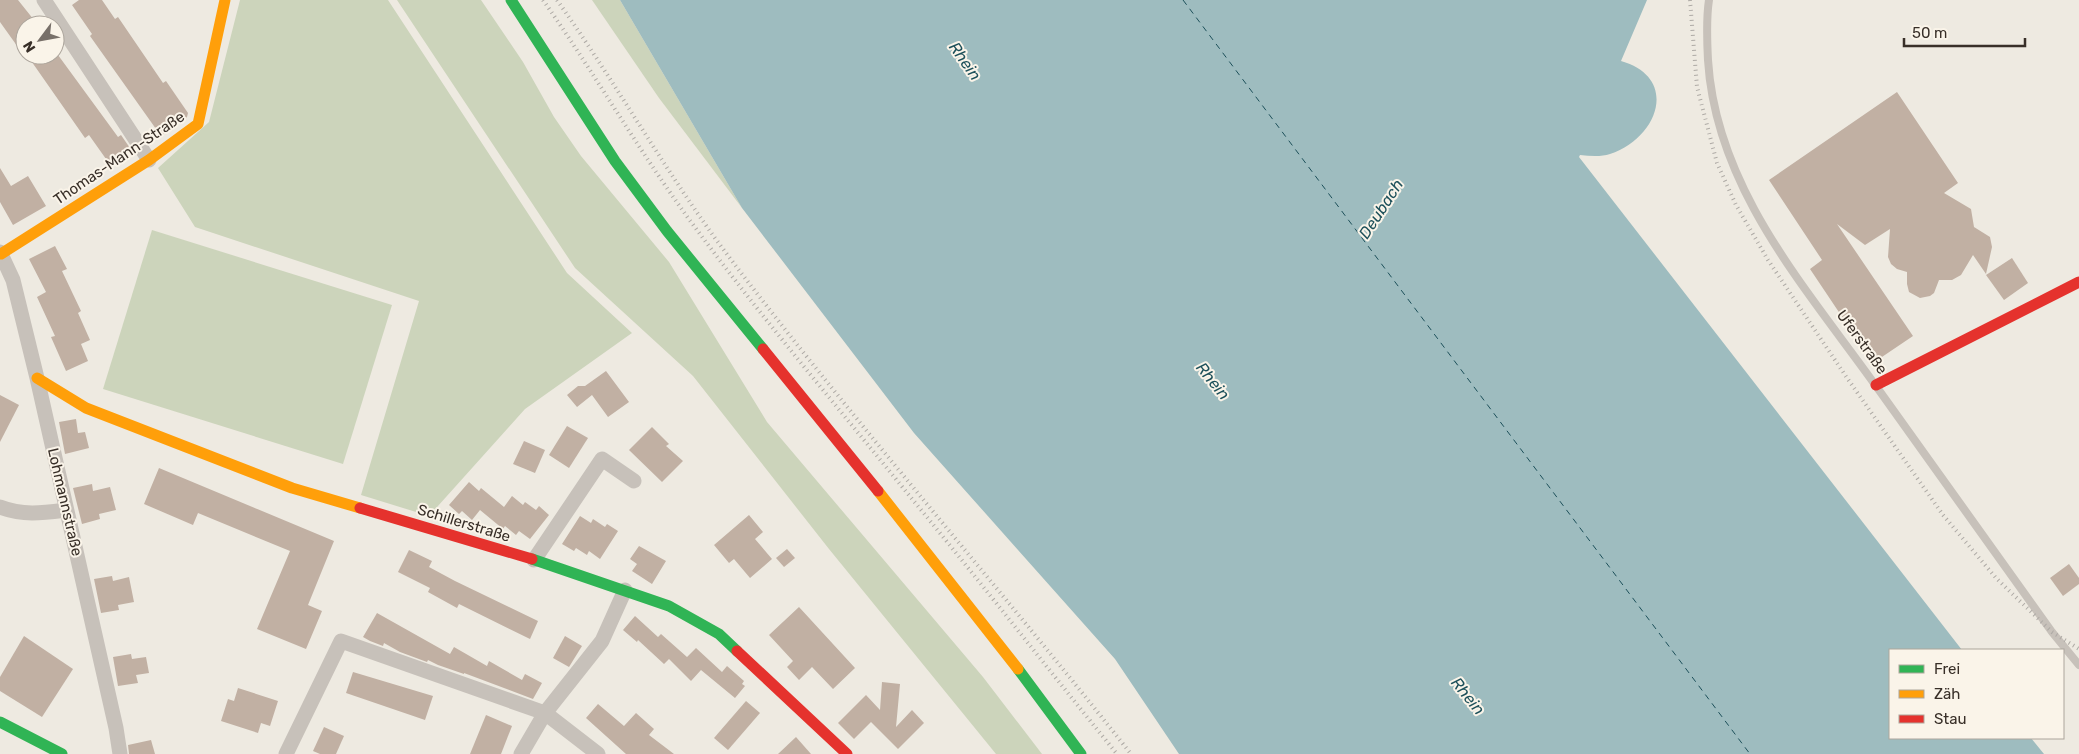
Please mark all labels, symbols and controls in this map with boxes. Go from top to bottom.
north arrow [15,15,65,65]
scale bar [1904,15,2025,47]
text: 50 m [1912,24,1947,42]
text: N [20,38,39,55]
water label: Rhein [945,38,985,84]
street label: Thomas-Mann-Straße [50,107,188,209]
water label: Deubach [1355,176,1407,242]
street label: Uferstraße [1833,306,1891,378]
water label: Rhein [1192,358,1234,404]
street label: Lohmannstraße [44,446,86,558]
street label: Schillerstraße [415,500,513,546]
legend [1889,649,2064,739]
text: Frei [1934,660,1960,678]
water label: Rhein [1447,673,1489,719]
text: Zäh [1934,685,1960,703]
text: Stau [1934,710,1967,728]

